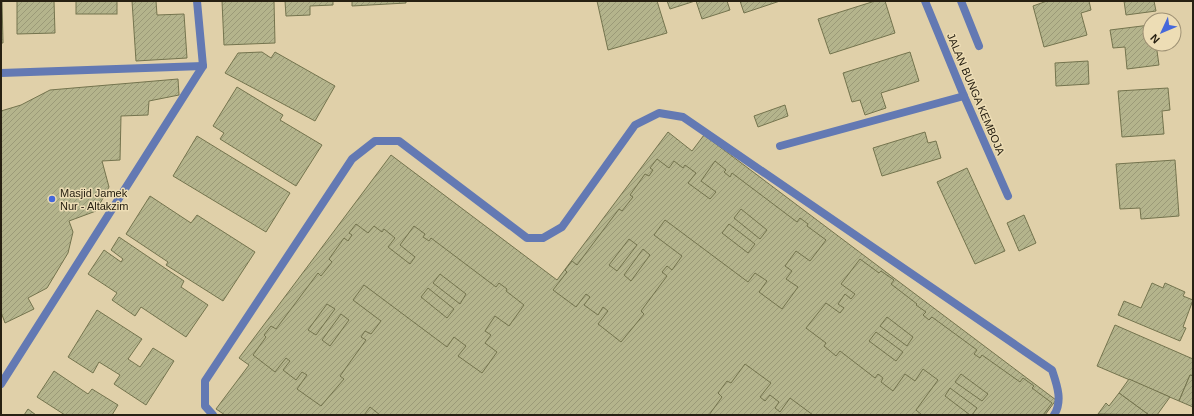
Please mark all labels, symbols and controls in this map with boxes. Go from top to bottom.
north arrow [1142,12,1182,52]
street label: JALAN BUNGA KEMBOJA [945,31,1007,157]
text: N [1148,32,1162,46]
place label: Masjid Jamek Nur - Altakzim [60,187,128,212]
marker: Masjid Jamek Nur - Altakzim [47,194,57,204]

